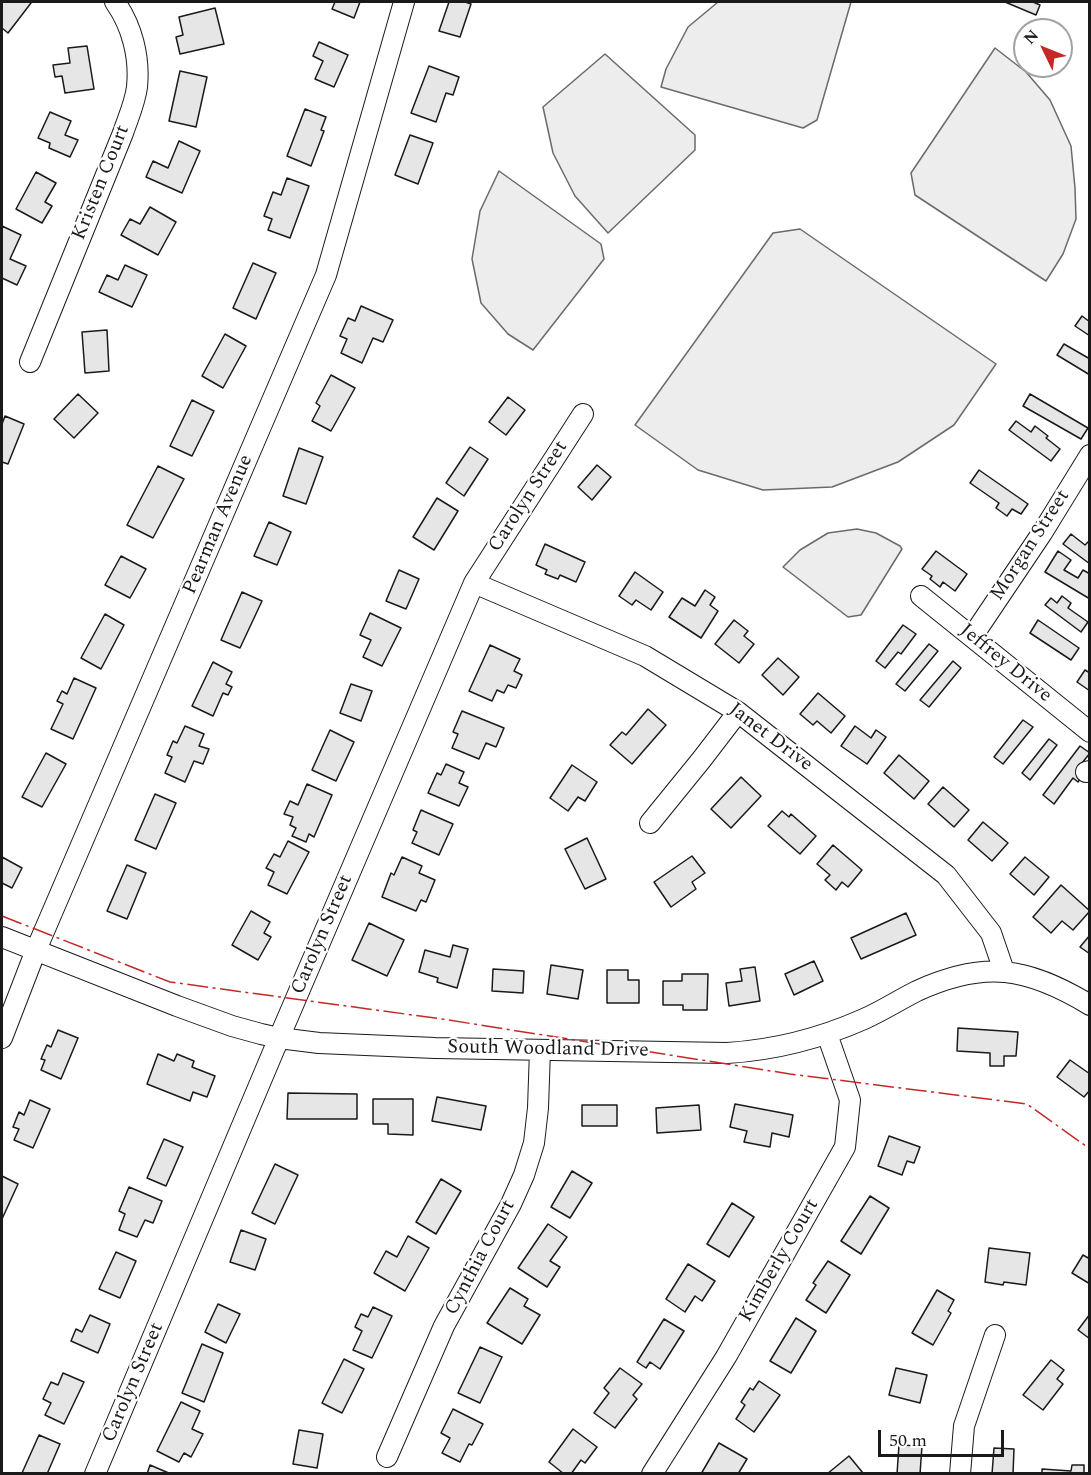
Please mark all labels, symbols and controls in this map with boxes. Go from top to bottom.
north arrow [1013,18,1073,78]
text: N [1018,24,1045,50]
street label: Kristen Court [68,122,136,244]
street label: Carolyn Street [484,437,574,557]
street label: Pearman Avenue [179,452,259,598]
street label: Morgan Street [986,486,1076,606]
street label: Jeffrey Drive [954,619,1056,709]
street label: Janet Drive [723,699,817,777]
street label: Carolyn Street [287,872,359,998]
street label: South Woodland Drive [447,1036,649,1064]
street label: Kimberly Court [735,1195,825,1327]
street label: Cynthia Court [441,1196,521,1320]
street label: Carolyn Street [98,1320,170,1446]
scale bar [881,1418,1007,1456]
text: 50 m [889,1427,927,1454]

